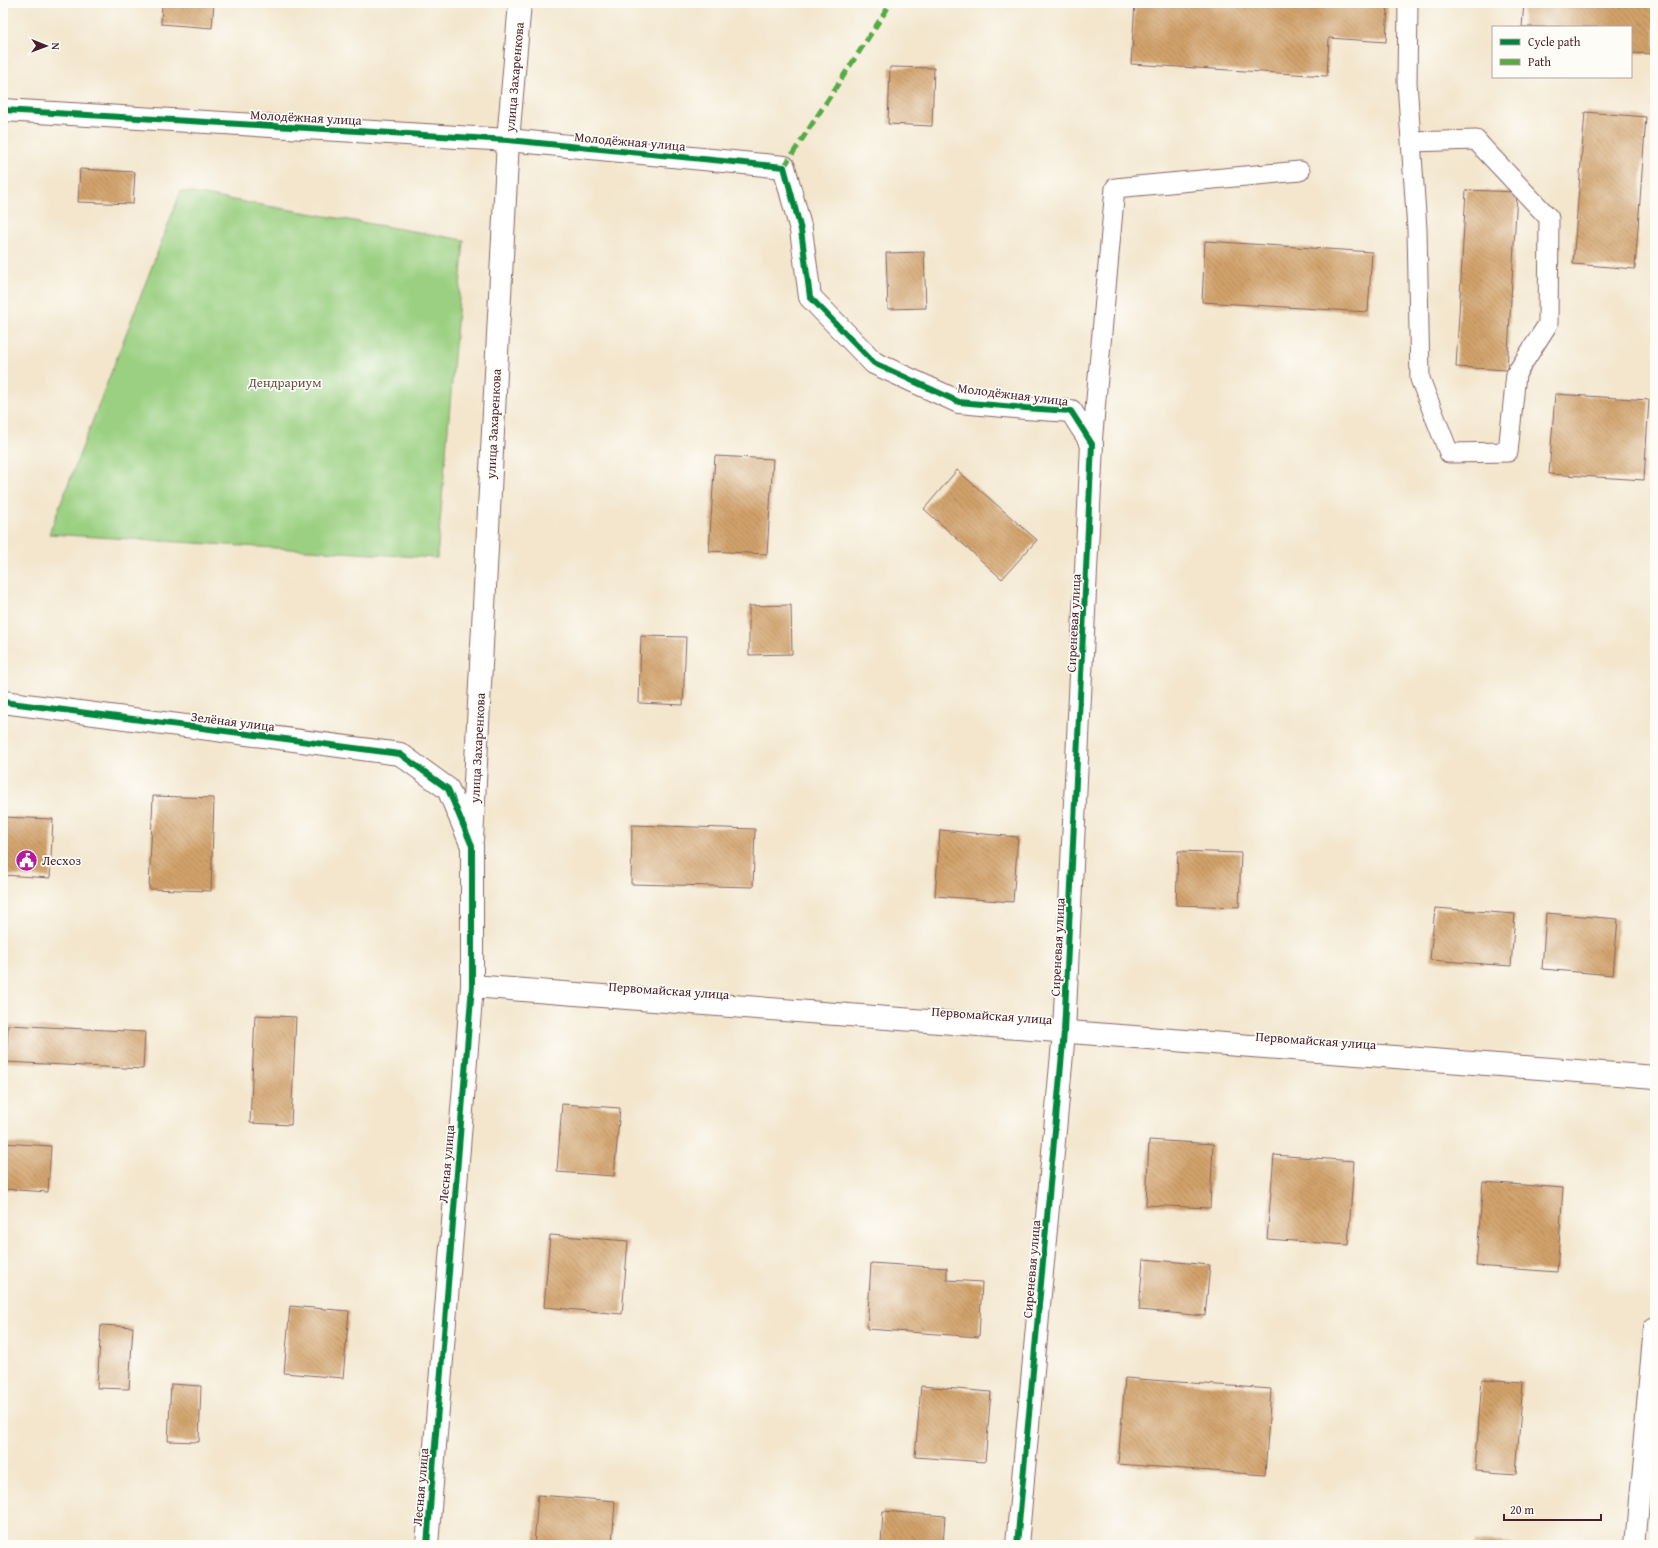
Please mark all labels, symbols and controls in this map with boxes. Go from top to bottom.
street label: улица Захаренкова [500,20,529,134]
north arrow [26,26,66,66]
legend [1492,26,1632,78]
text: Cycle path [1528,33,1581,50]
text: N [48,42,64,51]
text: Path [1528,53,1551,70]
street label: Молодёжная улица [250,105,363,130]
street label: Молодёжная улица [574,127,687,156]
street label: улица Захаренкова [481,368,506,481]
park label: Дендрариум [248,373,321,392]
street label: Молодёжная улица [956,378,1070,411]
street label: Сиреневая улица [1061,572,1086,673]
street label: улица Захаренкова [465,692,490,805]
street label: Зелёная улица [190,707,277,736]
public building icon: Лесхоз [13,847,39,873]
place label: Лесхоз [42,851,81,870]
street label: Сиреневая улица [1045,896,1070,997]
street label: Первомайская улица [608,977,731,1004]
street label: Первомайская улица [931,1002,1054,1029]
street label: Первомайская улица [1255,1027,1378,1054]
street label: Лесная улица [434,1123,459,1204]
street label: Сиреневая улица [1018,1218,1045,1319]
street label: Лесная улица [408,1446,433,1527]
scale bar [1504,1496,1601,1522]
text: 20 m [1510,1501,1534,1518]

